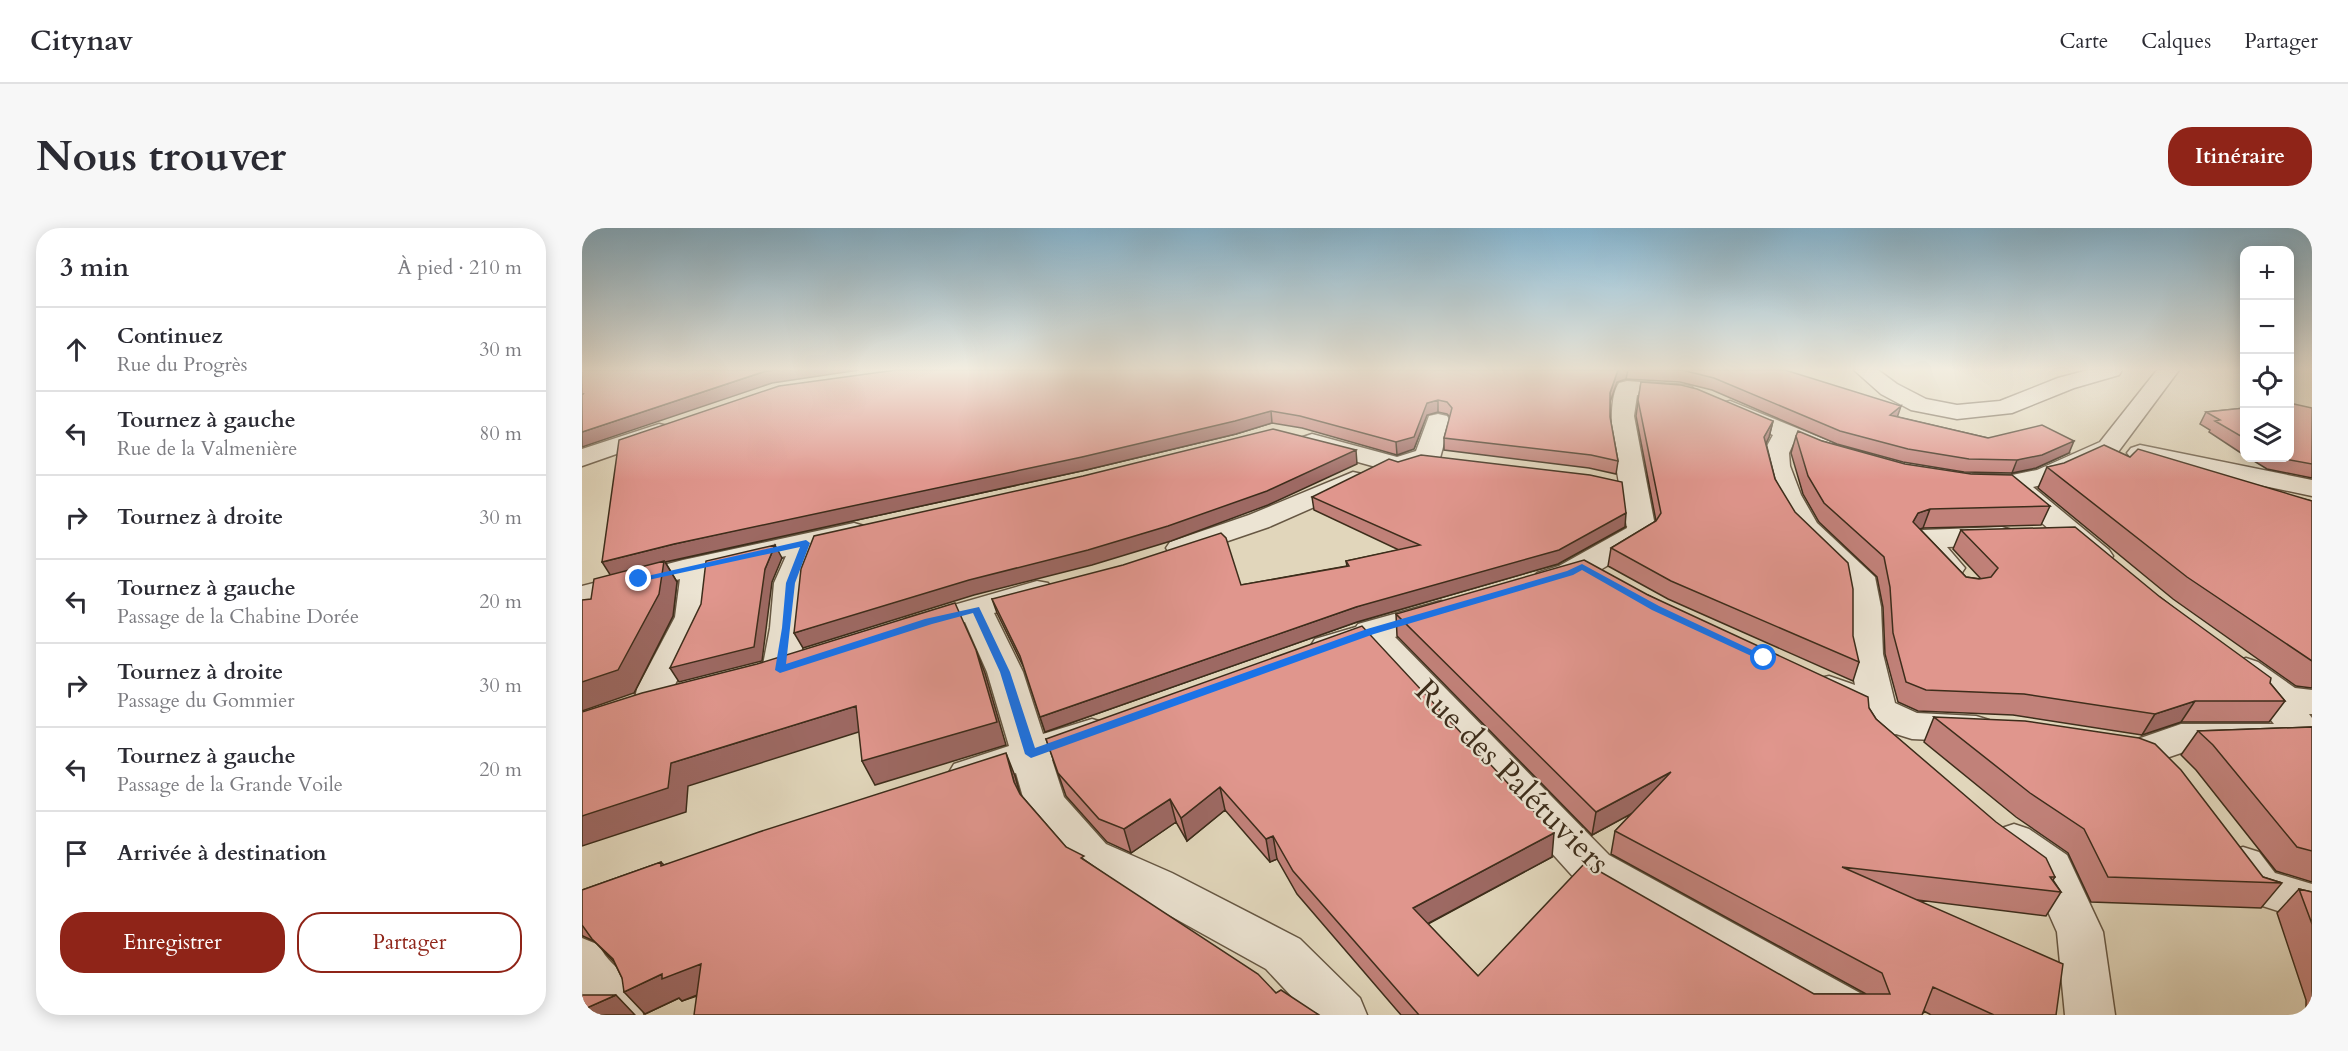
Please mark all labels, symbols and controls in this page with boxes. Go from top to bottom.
text: Citynav [30,22,133,60]
text: Carte [2059,27,2108,56]
text: Calques [2141,27,2211,56]
text: Partager [2244,27,2318,56]
button: Itinéraire [2168,127,2312,186]
text: Nous trouver [36,128,286,185]
map controls [2240,246,2294,462]
button: + [2240,246,2294,300]
text: 3 min [60,250,129,285]
text: À pied · 210 m [398,254,522,281]
button: − [2240,300,2294,354]
text: Continuez [117,321,223,351]
icon: ahead [60,333,93,366]
text: 30 m [479,336,522,363]
text: Rue du Progrès [117,351,248,378]
button: locate [2240,354,2294,408]
text: Tournez à gauche [117,405,296,435]
button: layers [2240,408,2294,462]
icon: left [60,417,93,450]
text: 80 m [479,420,522,447]
text: Rue de la Valmenière [117,435,297,462]
icon: right [60,501,93,534]
text: Tournez à droite [117,502,283,532]
text: 30 m [479,504,522,531]
route end [625,565,651,591]
text: Tournez à gauche [117,573,296,603]
icon: left [60,585,93,618]
text: 20 m [479,588,522,615]
text: Passage de la Chabine Dorée [117,603,359,630]
route start [1750,644,1776,670]
text: Tournez à droite [117,657,283,687]
icon: right [60,669,93,702]
street label: Rue des Palétuviers [1405,670,1619,884]
text: 30 m [479,672,522,699]
text: Passage du Gommier [117,687,295,714]
text: Tournez à gauche [117,741,296,771]
icon: left [60,753,93,786]
text: 20 m [479,756,522,783]
text: Passage de la Grande Voile [117,771,343,798]
icon: arrive [60,837,93,870]
text: Arrivée à destination [117,838,327,868]
button: Enregistrer [60,912,285,973]
button: Partager [297,912,522,973]

